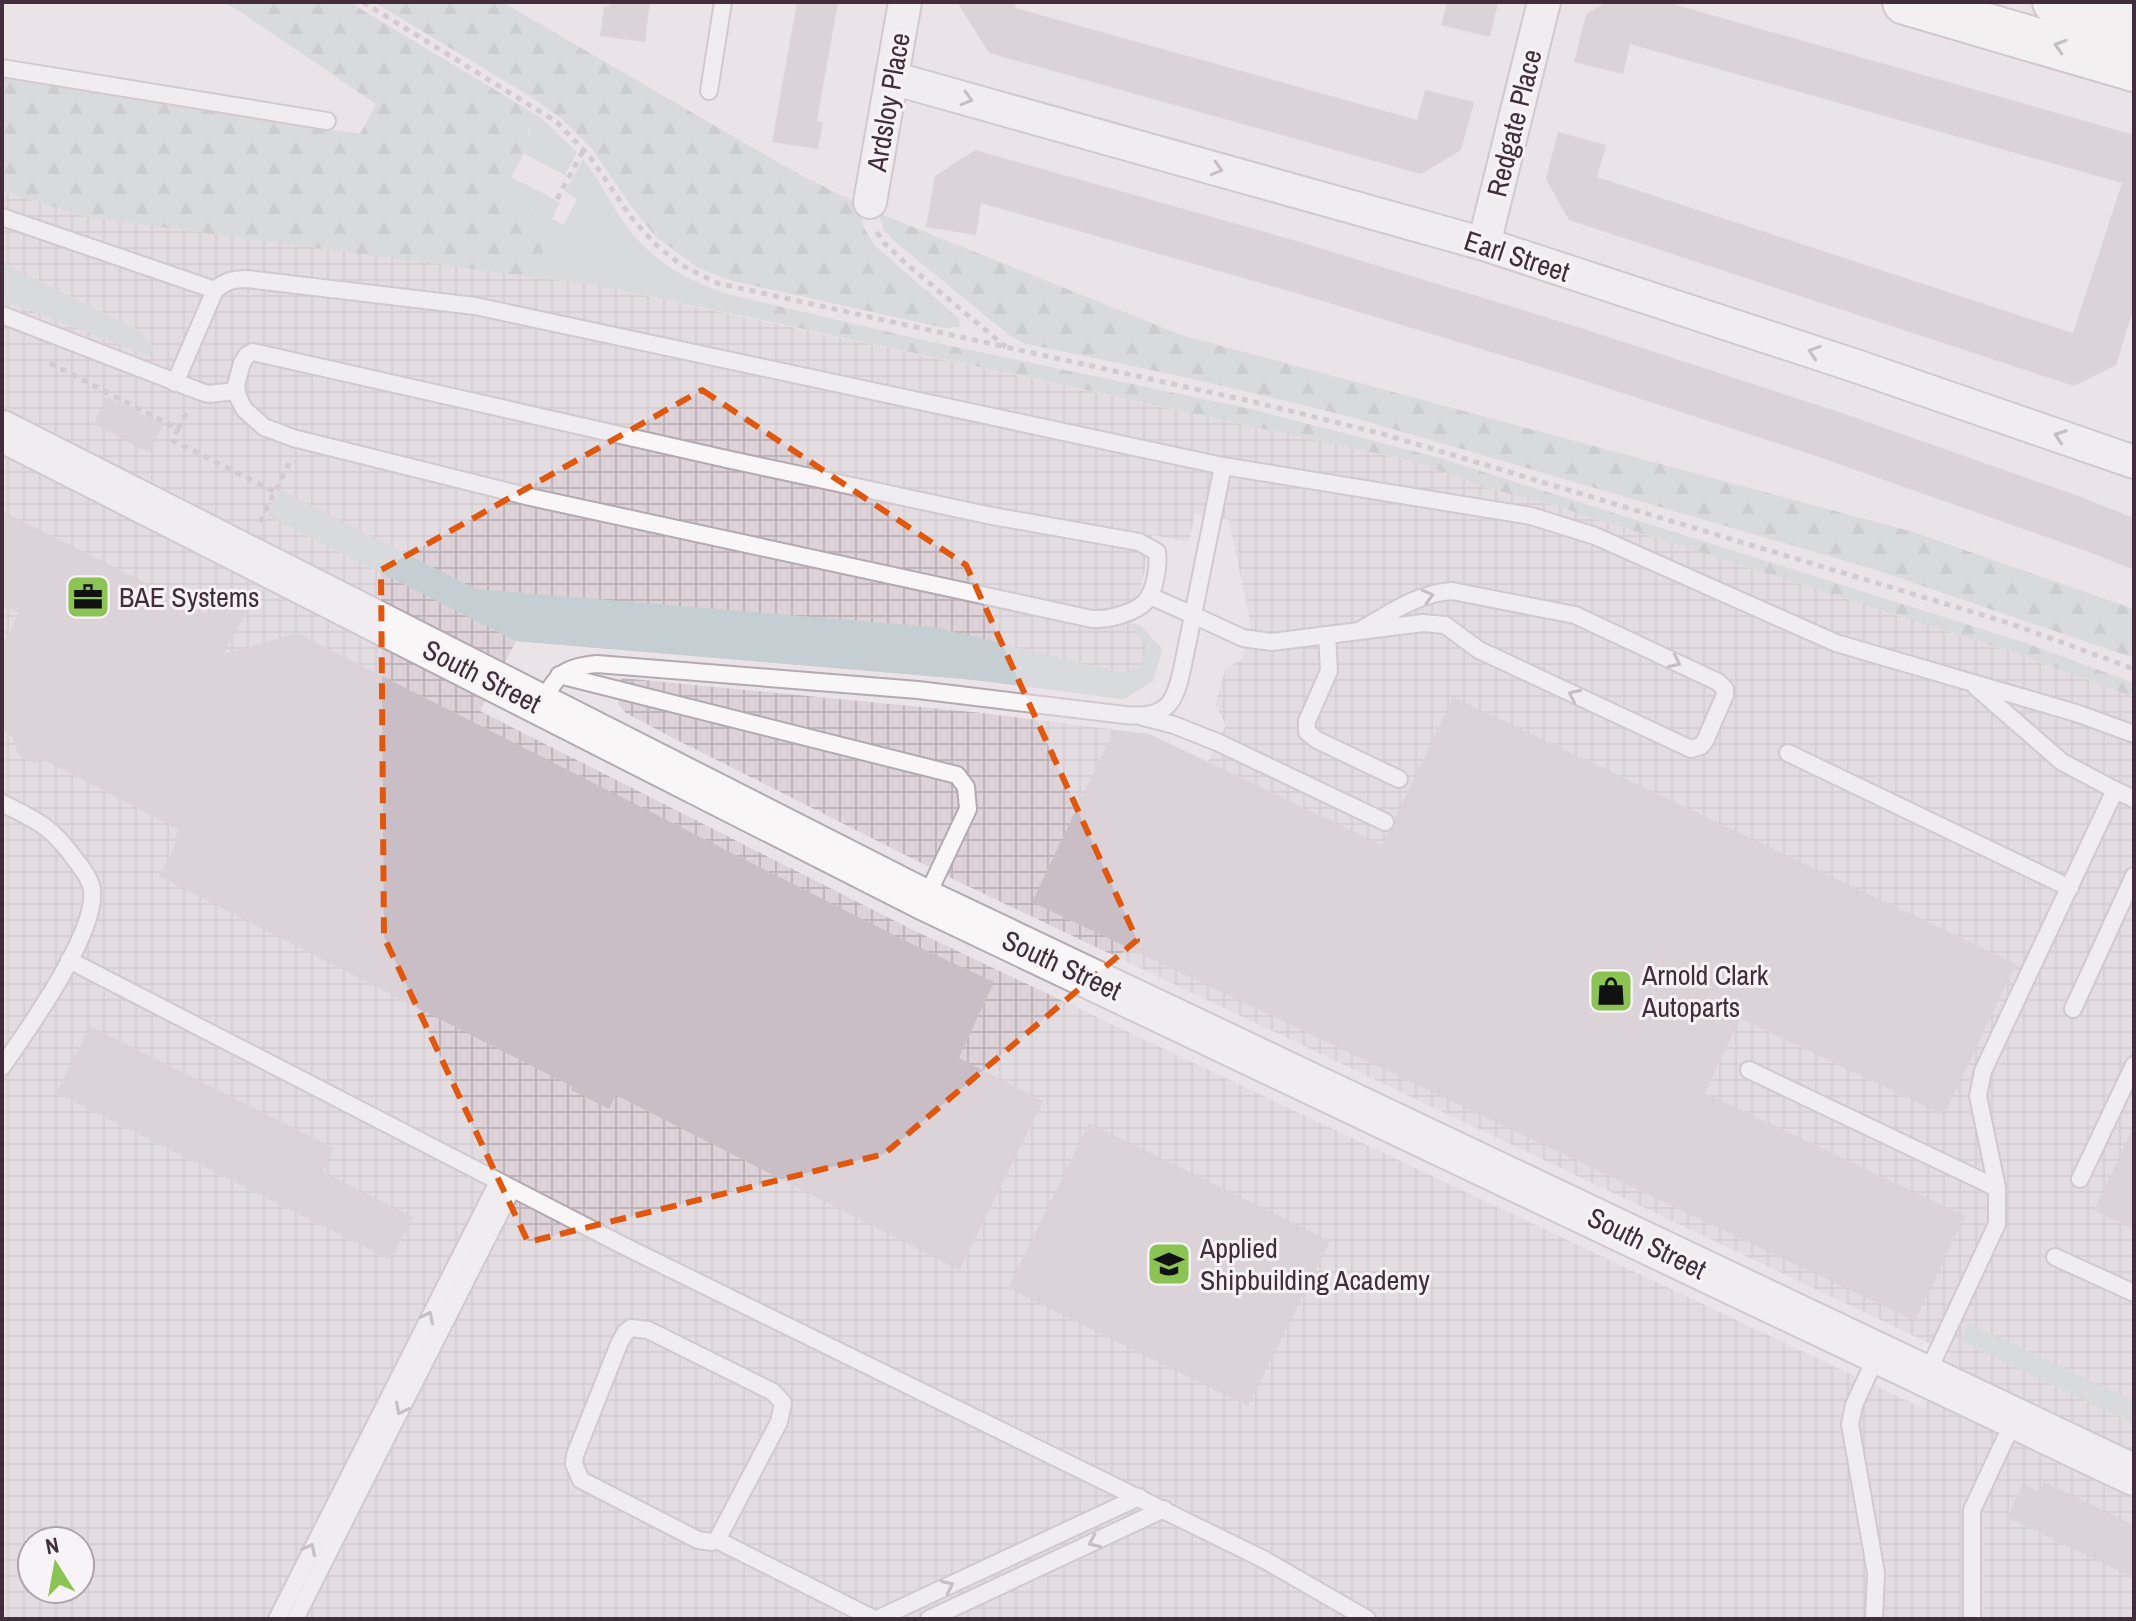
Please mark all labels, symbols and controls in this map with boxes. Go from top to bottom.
street label: Ardsloy Place [857,30,919,175]
one-way arrow [2053,39,2067,55]
street label: Redgate Place [1477,45,1551,201]
one-way arrow [959,90,973,106]
one-way arrow [1210,160,1224,176]
street label: Earl Street [1460,221,1574,291]
one-way arrow [1808,346,1822,362]
one-way arrow [2054,430,2068,446]
office icon: BAE Systems [64,573,112,621]
place label: BAE Systems [119,578,259,616]
one-way arrow [1421,588,1434,605]
street label: South Street [417,630,547,722]
one-way arrow [1666,652,1681,668]
one-way arrow [1568,689,1583,705]
street label: South Street [996,921,1128,1009]
place label: Arnold Clark Autoparts [1641,956,1769,1026]
shop icon: Arnold Clark Autoparts [1587,967,1635,1015]
street label: South Street [1581,1198,1713,1288]
place label: Applied Shipbuilding Academy [1199,1229,1430,1299]
school or university icon: Applied Shipbuilding Academy [1145,1240,1193,1288]
one-way arrow [419,1311,434,1326]
one-way arrow [396,1400,411,1415]
north arrow [16,1525,96,1605]
text: N [43,1529,61,1561]
one-way arrow [1088,1532,1102,1548]
one-way arrow [301,1543,316,1558]
one-way arrow [939,1580,954,1596]

